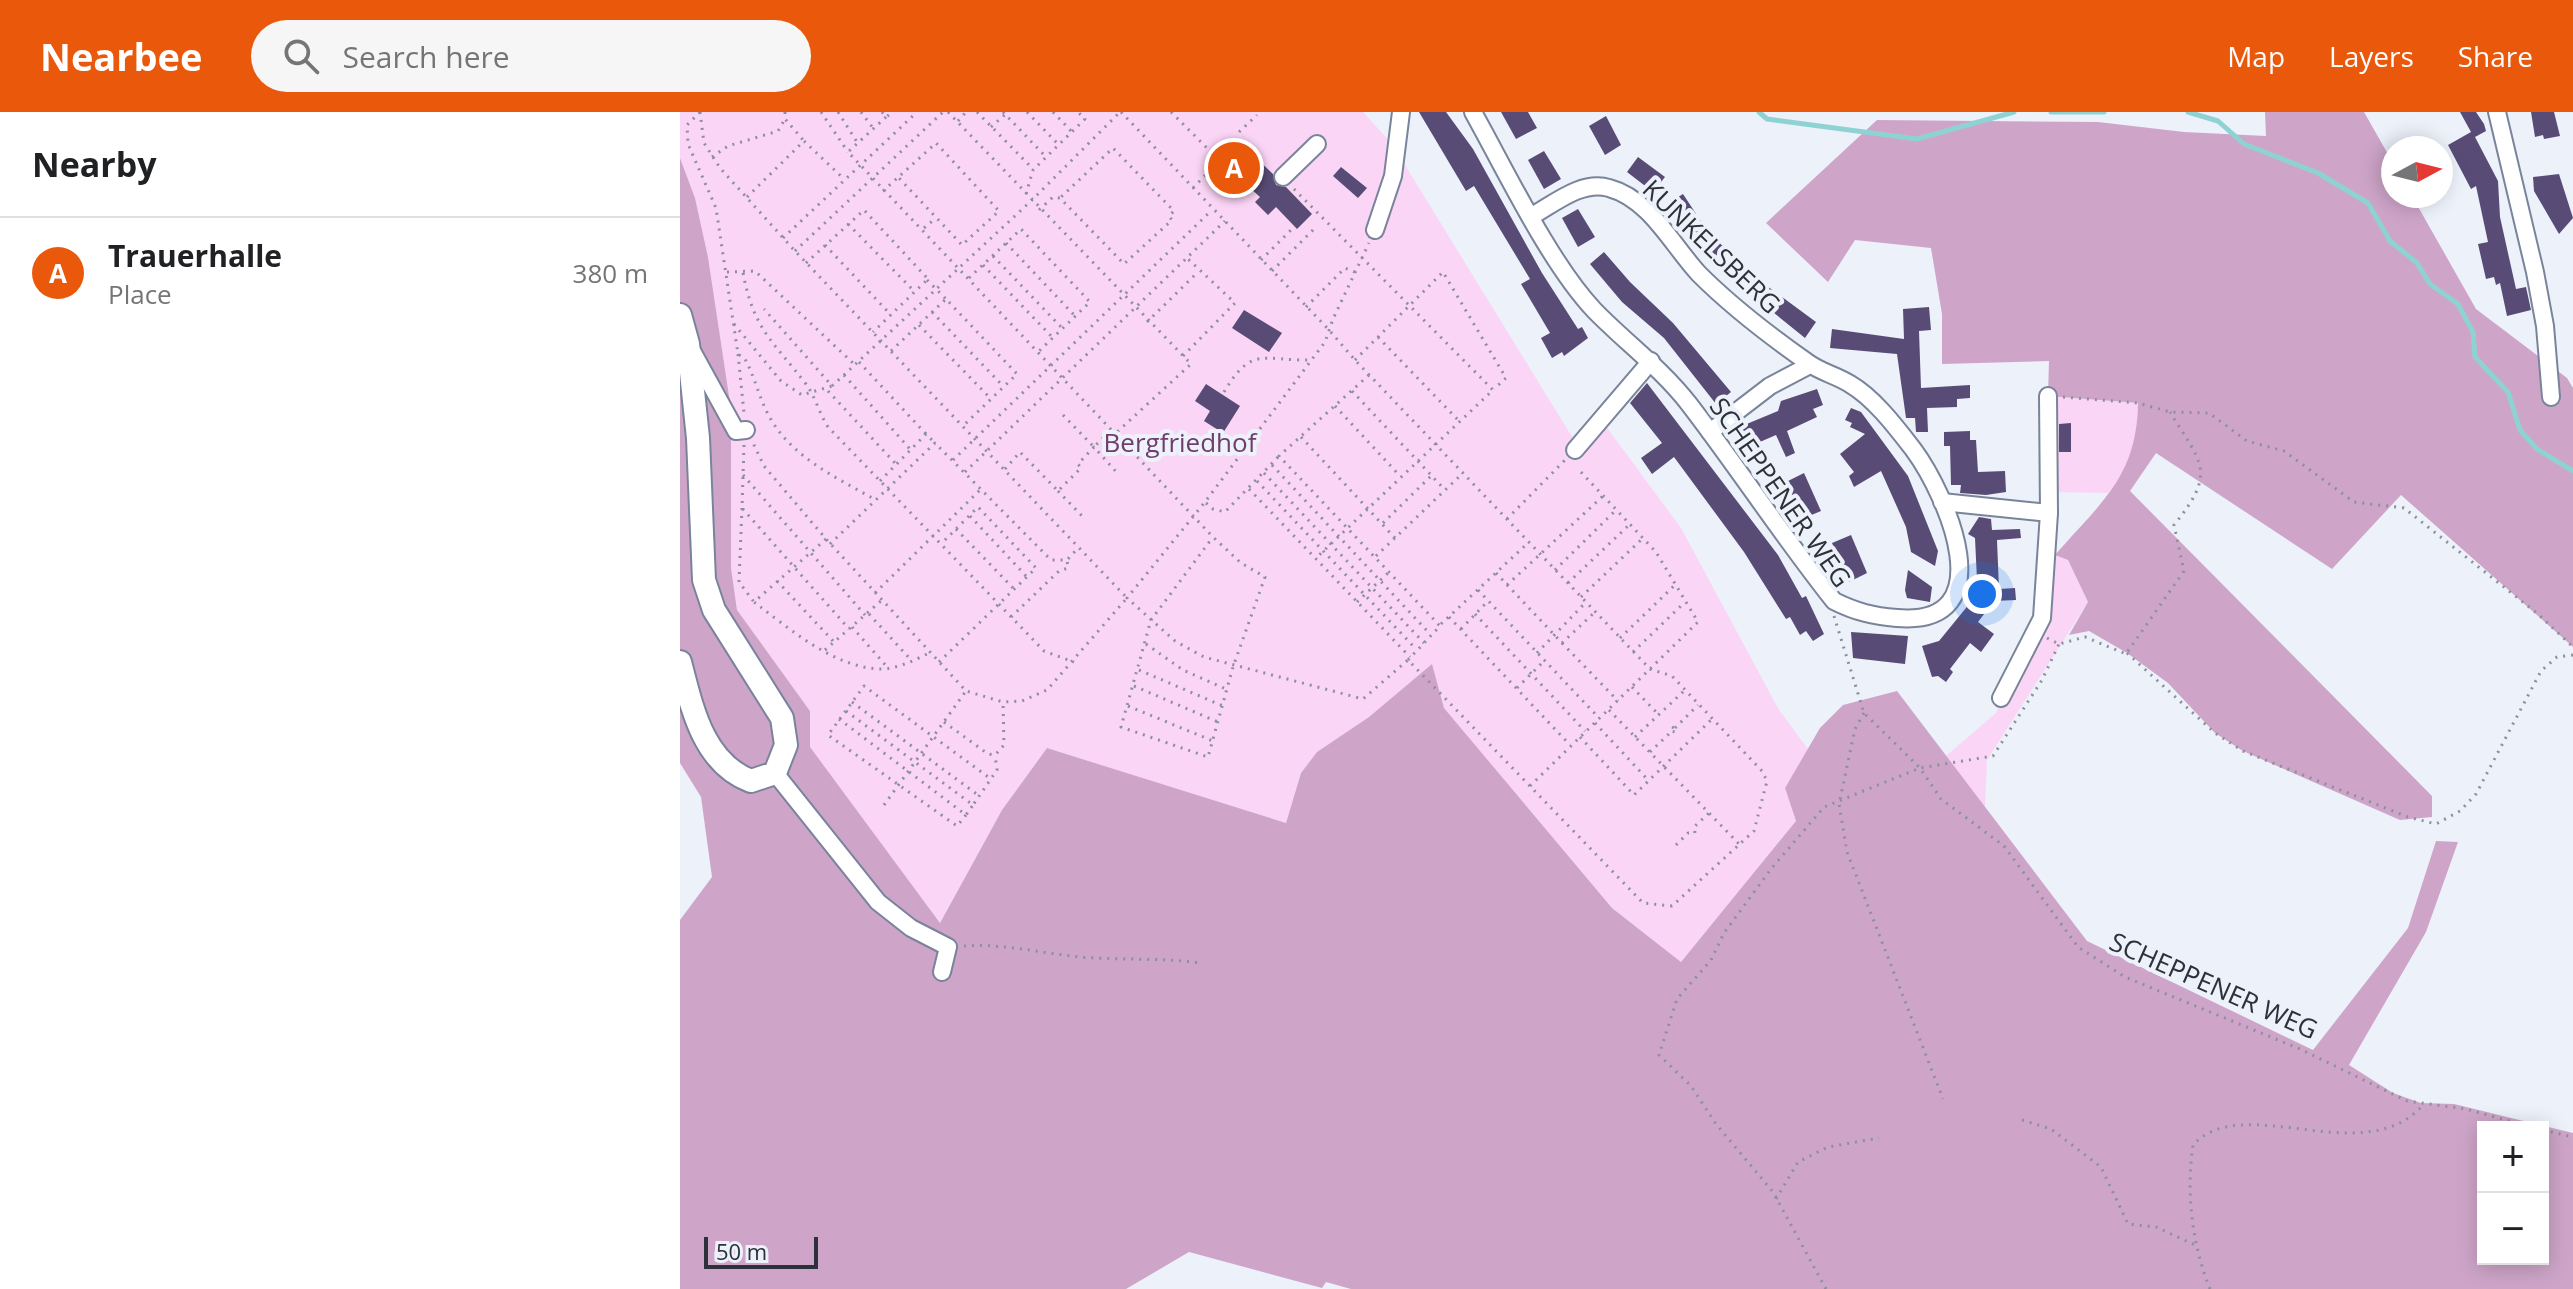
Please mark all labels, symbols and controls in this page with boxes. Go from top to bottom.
search box [251,20,811,92]
text: Nearbee [40,30,203,82]
icon: search [279,34,323,78]
text: Search here [343,36,510,77]
text: Map [2227,37,2285,75]
text: Layers [2329,37,2414,75]
text: Share [2458,37,2533,75]
north arrow [2381,136,2453,208]
pin: A [1208,138,1260,198]
text: Nearby [32,141,157,187]
street label: KUNKELSBERG [1635,171,1789,321]
text: Trauerhalle [108,235,282,276]
text: A [49,255,67,291]
text: 380 m [573,255,648,291]
text: Place [108,276,172,312]
street label: SCHEPPENER WEG [1702,390,1860,594]
park label: Bergfriedhof [1104,424,1258,460]
your location [1962,574,2002,614]
street label: SCHEPPENER WEG [2104,923,2324,1047]
map controls [2477,1121,2549,1265]
button: + [2477,1121,2549,1193]
button: − [2477,1193,2549,1265]
scale bar [704,1233,818,1269]
text: 50 m [716,1236,767,1266]

